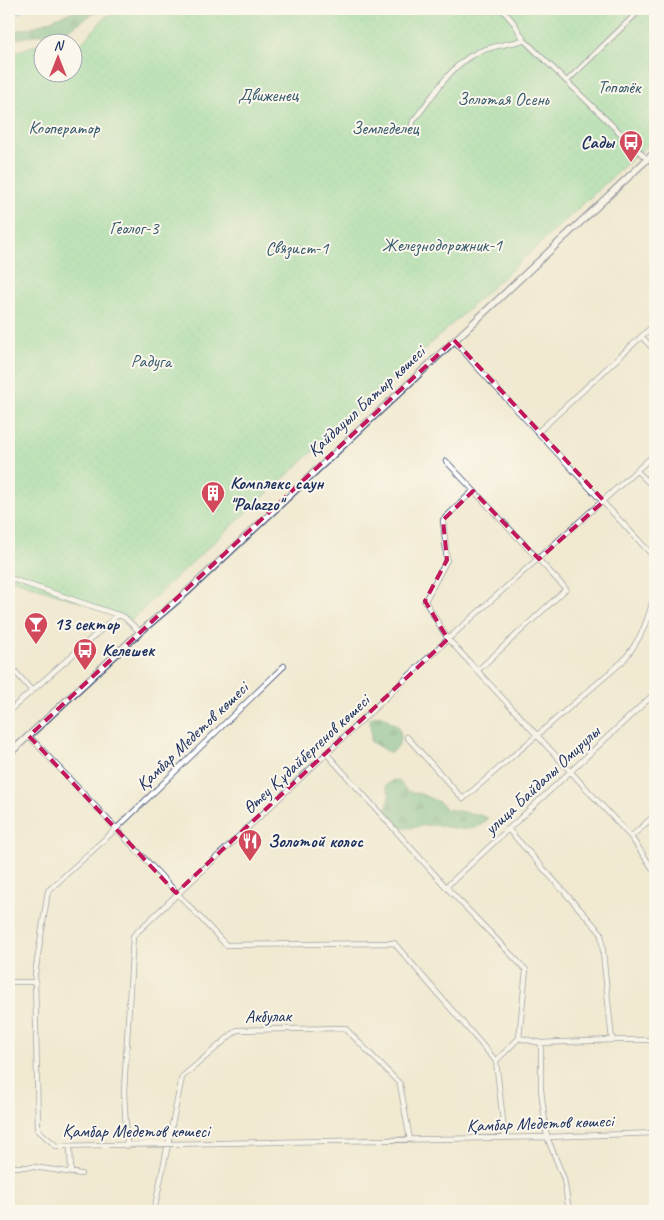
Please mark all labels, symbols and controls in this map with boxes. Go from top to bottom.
north arrow [32,32,82,82]
text: N [54,37,65,54]
park label: Тополёк [598,76,643,98]
park label: Движенец [238,84,300,106]
park label: Золотая Осень [457,88,550,110]
park label: Кооператор [28,117,101,139]
park label: Земледелец [351,117,420,139]
bus stop icon: Сады [618,129,644,163]
place label: Сады [581,131,616,153]
park label: Геолог-3 [109,217,160,239]
park label: Железнодорожник-1 [382,234,503,257]
park label: Связист-1 [265,237,329,260]
street label: Қайдауыл Батыр көшесі [303,339,431,461]
park label: Радуга [131,350,173,372]
place label: Комплекс саун "Palazzo" [230,472,324,515]
building icon: Комплекс саун "Palazzo" [200,480,226,514]
bar icon: 13 сектор [23,611,49,645]
place label: 13 сектор [54,613,120,635]
bus stop icon: Келешек [72,637,98,671]
place label: Келешек [102,639,156,661]
street label: Қамбар Медетов көшесі [131,675,254,795]
street label: Өтеу Құдайбергенов көшесі [238,688,376,818]
street label: улица Байдалы Омирулы [479,720,605,840]
restaurant icon: Золотой колос [237,828,263,862]
place label: Золотой колос [268,830,364,852]
street label: Акбулак [245,1005,294,1027]
street label: Қамбар Медетов көшесі [466,1109,616,1137]
street label: Қамбар Медетов көшесі [62,1120,212,1142]

